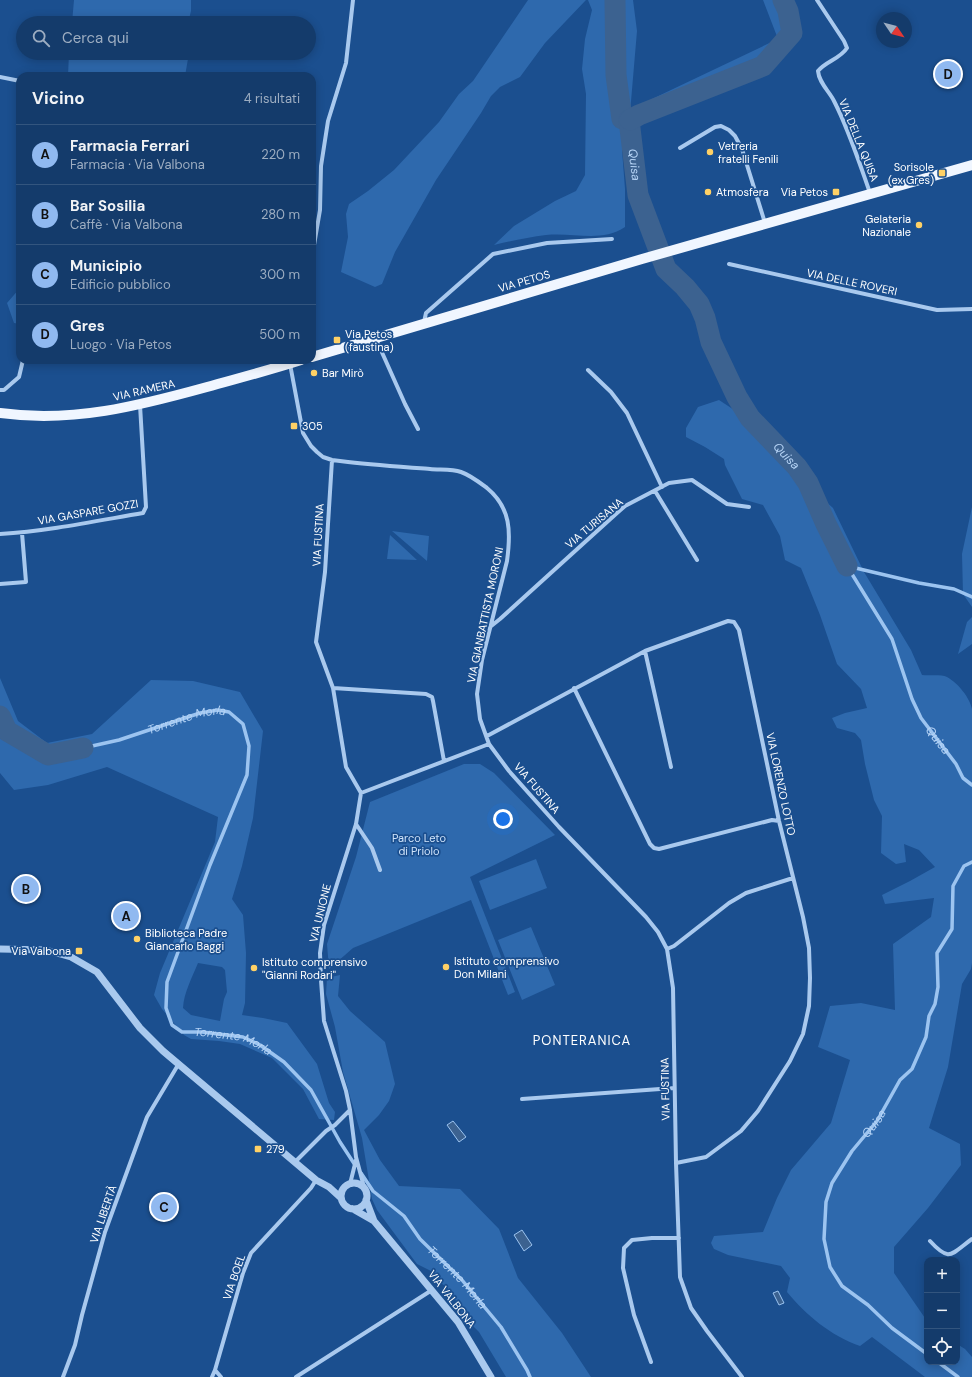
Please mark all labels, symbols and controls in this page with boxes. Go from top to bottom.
north arrow [876,12,912,48]
search box [16,16,316,60]
icon: search [30,27,52,49]
text: Cerca qui [62,28,129,48]
pin: D [935,59,961,89]
text: Vicino [32,87,85,109]
text: 4 risultati [244,90,300,107]
street label: VIA DELLA QUISA [836,97,882,183]
text: Farmacia Ferrari [70,136,189,156]
place label: Vetreria fratelli Fenili [718,139,778,166]
text: A [40,146,50,163]
text: 220 m [261,146,300,163]
marker: Vetreria fratelli Fenili [705,147,715,157]
water label: Quisa [625,148,644,182]
text: Farmacia · Via Valbona [70,156,205,173]
place label: Sorisole (ex Gres) [888,160,934,187]
marker: Sorisole (ex Gres) [937,168,947,178]
place label: Atmosfera [716,185,769,199]
place label: Via Petos [781,185,828,199]
marker: Atmosfera [703,187,713,197]
marker: Via Petos [831,187,841,197]
text: Bar Sosilia [70,196,145,216]
text: B [41,206,49,223]
text: 280 m [261,206,300,223]
place label: Gelateria Nazionale [862,212,911,239]
text: Caffè · Via Valbona [70,216,183,233]
marker: Gelateria Nazionale [914,220,924,230]
text: Municipio [70,256,142,276]
text: C [40,266,50,283]
text: 300 m [259,266,300,283]
street label: VIA DELLE ROVERI [805,266,899,298]
street label: VIA PETOS [496,267,552,295]
text: Edificio pubblico [70,276,171,293]
text: Gres [70,316,105,336]
text: D [40,326,50,343]
text: 500 m [259,326,300,343]
place label: Via Petos (faustina) [345,327,394,354]
marker: Via Petos (faustina) [332,335,342,345]
text: Luogo · Via Petos [70,336,172,353]
place label: Bar Mirò [322,366,364,380]
marker: Bar Mirò [309,368,319,378]
street label: VIA RAMERA [112,376,176,404]
place label: 305 [302,419,323,433]
marker: 305 [289,421,299,431]
water label: Quisa [770,439,804,473]
street label: VIA TURISANA [562,495,626,551]
street label: VIA GASPARE GOZZI [37,496,139,528]
street label: VIA FUSTINA [309,503,327,567]
street label: VIA GIANBATTISTA MORONI [464,546,506,684]
water label: Torrente Morla [145,702,228,738]
water label: Quisa [922,723,954,758]
street label: VIA LORENZO LOTTO [763,731,799,837]
street label: VIA FUSTINA [511,760,563,816]
your location [493,809,513,829]
park label: Parco Leto di Priolo [392,831,446,858]
pin: B [13,874,39,904]
street label: VIA UNIONE [306,882,334,944]
pin: A [113,901,139,931]
place label: Biblioteca Padre Giancarlo Baggi [145,926,227,953]
marker: Biblioteca Padre Giancarlo Baggi [132,934,142,944]
place label: Via Valbona [11,944,71,958]
marker: Via Valbona [74,946,84,956]
place label: Istituto comprensivo Don Milani [454,954,559,981]
place label: Istituto comprensivo "Gianni Rodari" [262,955,367,982]
marker: Istituto comprensivo Don Milani [441,962,451,972]
marker: Istituto comprensivo "Gianni Rodari" [249,963,259,973]
water label: Torrente Morla [194,1024,276,1059]
district label: PONTERANICA [533,1032,631,1049]
street label: VIA FUSTINA [657,1057,673,1121]
water label: Quisa [858,1106,890,1141]
place label: 279 [266,1142,285,1156]
marker: 279 [253,1144,263,1154]
street label: VIA LIBERTÀ [87,1183,119,1245]
pin: C [151,1192,177,1222]
water label: Torrente Morla [424,1242,491,1313]
street label: VIA BOEL [220,1252,248,1302]
map controls [924,1257,960,1365]
button: + [924,1257,960,1293]
street label: VIA VALBONA [425,1267,479,1331]
button: − [924,1293,960,1329]
button: locate [924,1329,960,1365]

